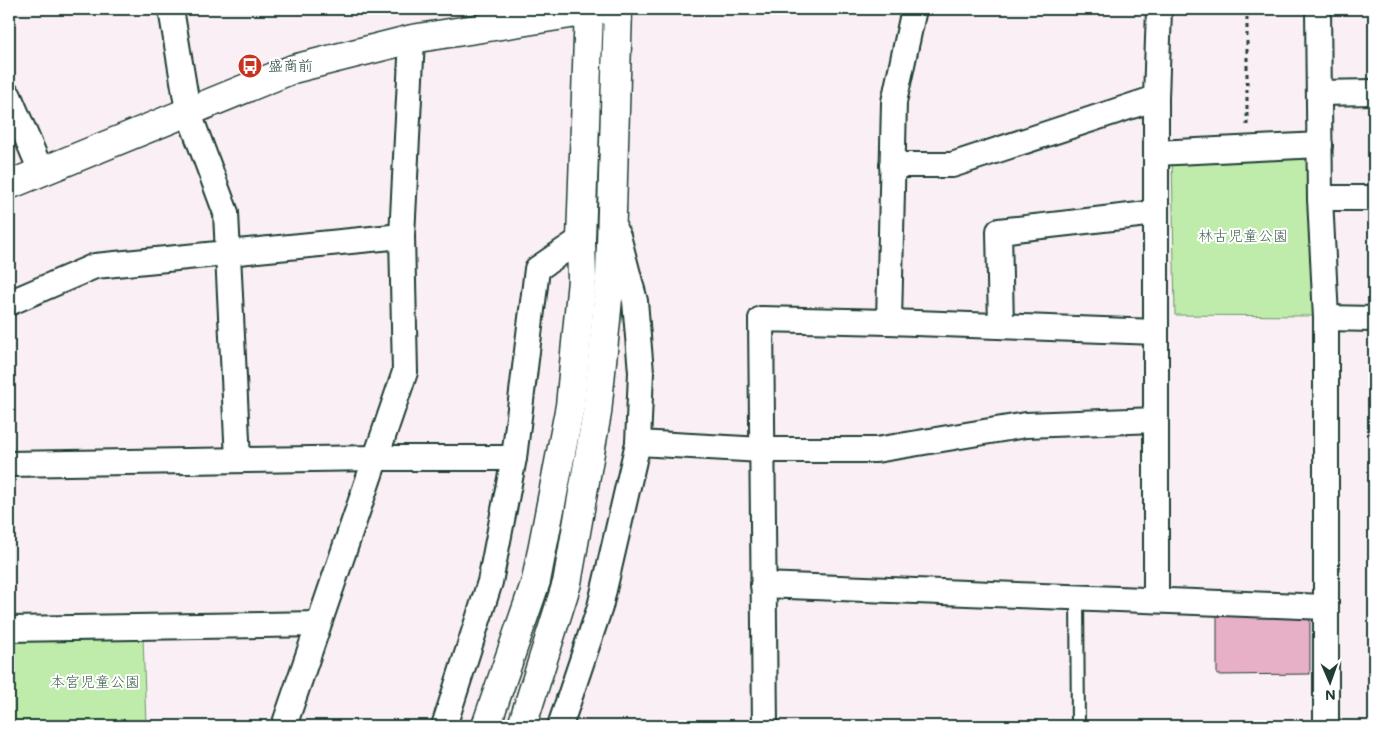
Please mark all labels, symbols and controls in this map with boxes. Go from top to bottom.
bus stop icon: 盛商前 [237,53,263,79]
place label: 盛商前 [268,55,313,75]
park label: 林古児童公園 [1198,225,1288,245]
north arrow [1306,658,1356,708]
park label: 本宮児童公園 [50,671,140,691]
text: N [1325,686,1336,705]

